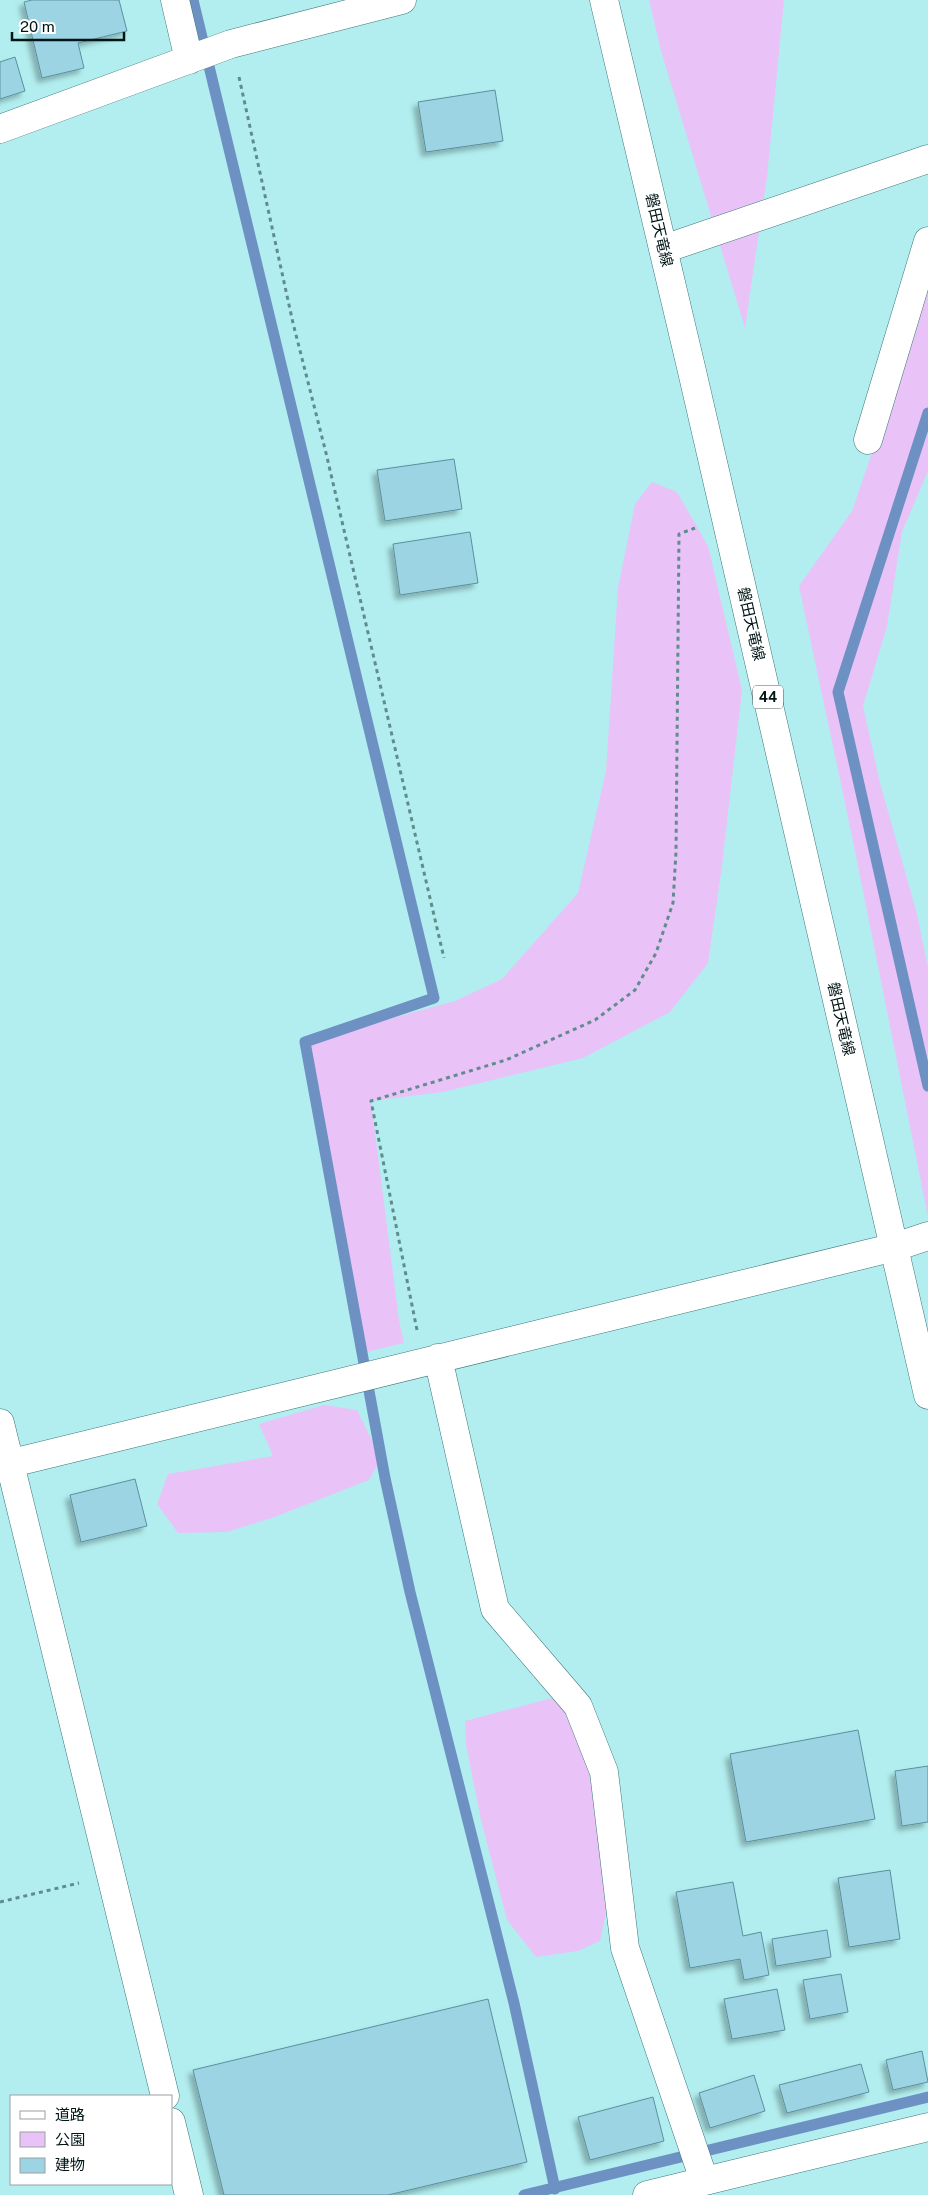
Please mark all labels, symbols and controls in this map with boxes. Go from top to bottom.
scale bar [12,10,125,42]
text: 20 m [20,18,55,35]
street label: 磐田天竜線 [643,191,676,268]
street label: 磐田天竜線 [735,585,768,662]
road number: 44 [753,686,783,709]
street label: 磐田天竜線 [825,980,858,1057]
legend [10,2095,172,2185]
text: 道路 [55,2106,85,2123]
text: 公園 [55,2131,85,2148]
text: 建物 [55,2156,85,2173]

